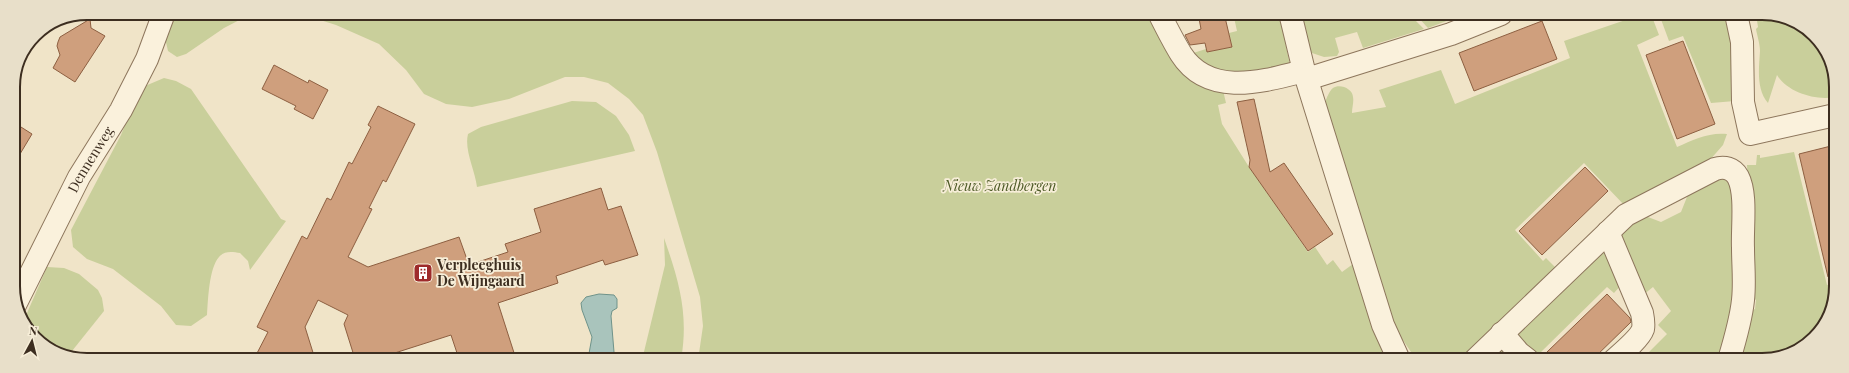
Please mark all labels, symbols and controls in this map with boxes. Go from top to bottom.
street label: Dennenweg [63,122,118,196]
park label: Nieuw Zandbergen [942,176,1056,195]
place label: Verpleeghuis De Wijngaard [436,255,525,290]
building icon: Verpleeghuis De Wijngaard [412,262,434,284]
north arrow [12,321,52,361]
text: N [28,323,38,339]

